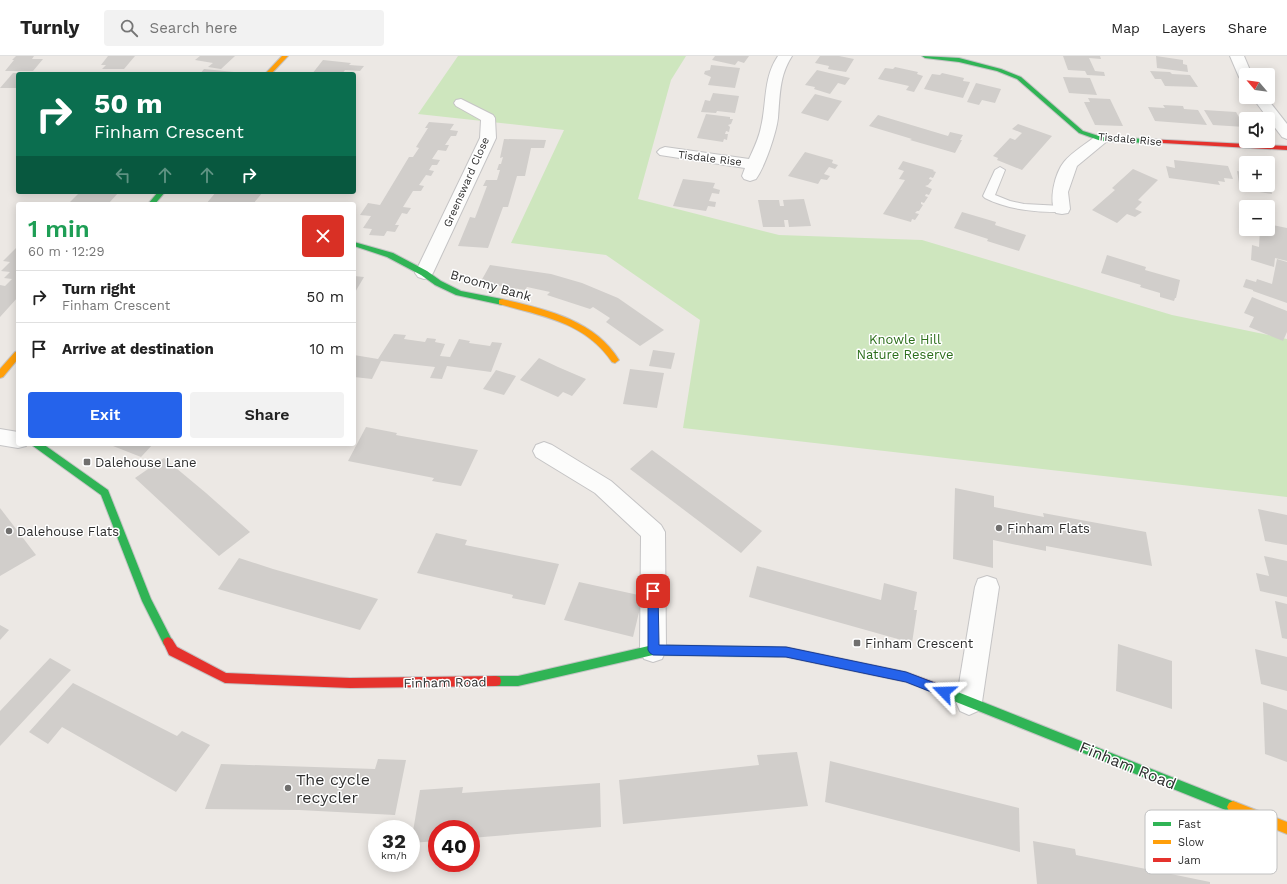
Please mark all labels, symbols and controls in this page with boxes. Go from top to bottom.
search box [104,10,384,46]
text: Turnly [20,16,80,39]
icon: search [118,17,140,39]
text: Search here [150,19,237,37]
text: Map [1111,20,1140,36]
text: Layers [1162,20,1206,36]
text: Share [1228,20,1267,36]
north arrow [1239,68,1275,104]
map controls [1239,68,1275,236]
text: 50 m [94,87,163,120]
icon: right [28,88,80,140]
button: sound [1239,112,1275,148]
text: Finham Crescent [94,121,244,142]
street label: Tisdale Rise [1097,130,1162,149]
street label: Greensward Close [441,135,492,229]
street label: Tisdale Rise [677,148,743,169]
button: + [1239,156,1275,192]
icon: left [112,164,134,186]
icon: ahead [154,164,176,186]
icon: ahead [196,164,218,186]
icon: right [238,164,260,186]
button: − [1239,200,1275,236]
text: 1 min [28,215,90,243]
button: close [302,215,344,257]
text: 60 m · 12:29 [28,244,104,259]
street label: Broomy Bank [449,267,534,304]
text: Turn right [62,280,135,298]
icon: right [28,286,50,308]
text: 50 m [307,288,344,306]
text: Finham Crescent [62,298,170,313]
park label: Knowle Hill Nature Reserve [857,332,953,362]
icon: arrive [28,338,50,360]
text: Arrive at destination [62,340,214,358]
text: 10 m [309,340,344,358]
button: Exit [28,392,182,438]
button: Share [190,392,344,438]
place label: Dalehouse Lane [95,455,197,470]
marker: Dalehouse Lane [82,457,92,467]
place label: Finham Flats [1007,521,1090,536]
marker: Finham Flats [994,523,1004,533]
place label: Dalehouse Flats [17,524,119,539]
marker: Dalehouse Flats [4,526,14,536]
pin [636,574,670,608]
icon: arrive [642,580,664,602]
place label: Finham Crescent [865,636,974,651]
marker: Finham Crescent [852,638,862,648]
position arrow [923,671,965,713]
street label: Finham Road [403,674,487,691]
street label: Finham Road [1077,737,1179,793]
place label: The cycle recycler [296,770,370,807]
marker: The cycle recycler [283,783,293,793]
legend [1145,810,1277,874]
text: Fast [1178,818,1201,831]
speed limit sign: 40 [428,820,480,872]
text: 32 [382,829,406,853]
text: Slow [1178,836,1204,849]
text: km/h [381,850,407,861]
text: Jam [1178,854,1201,867]

